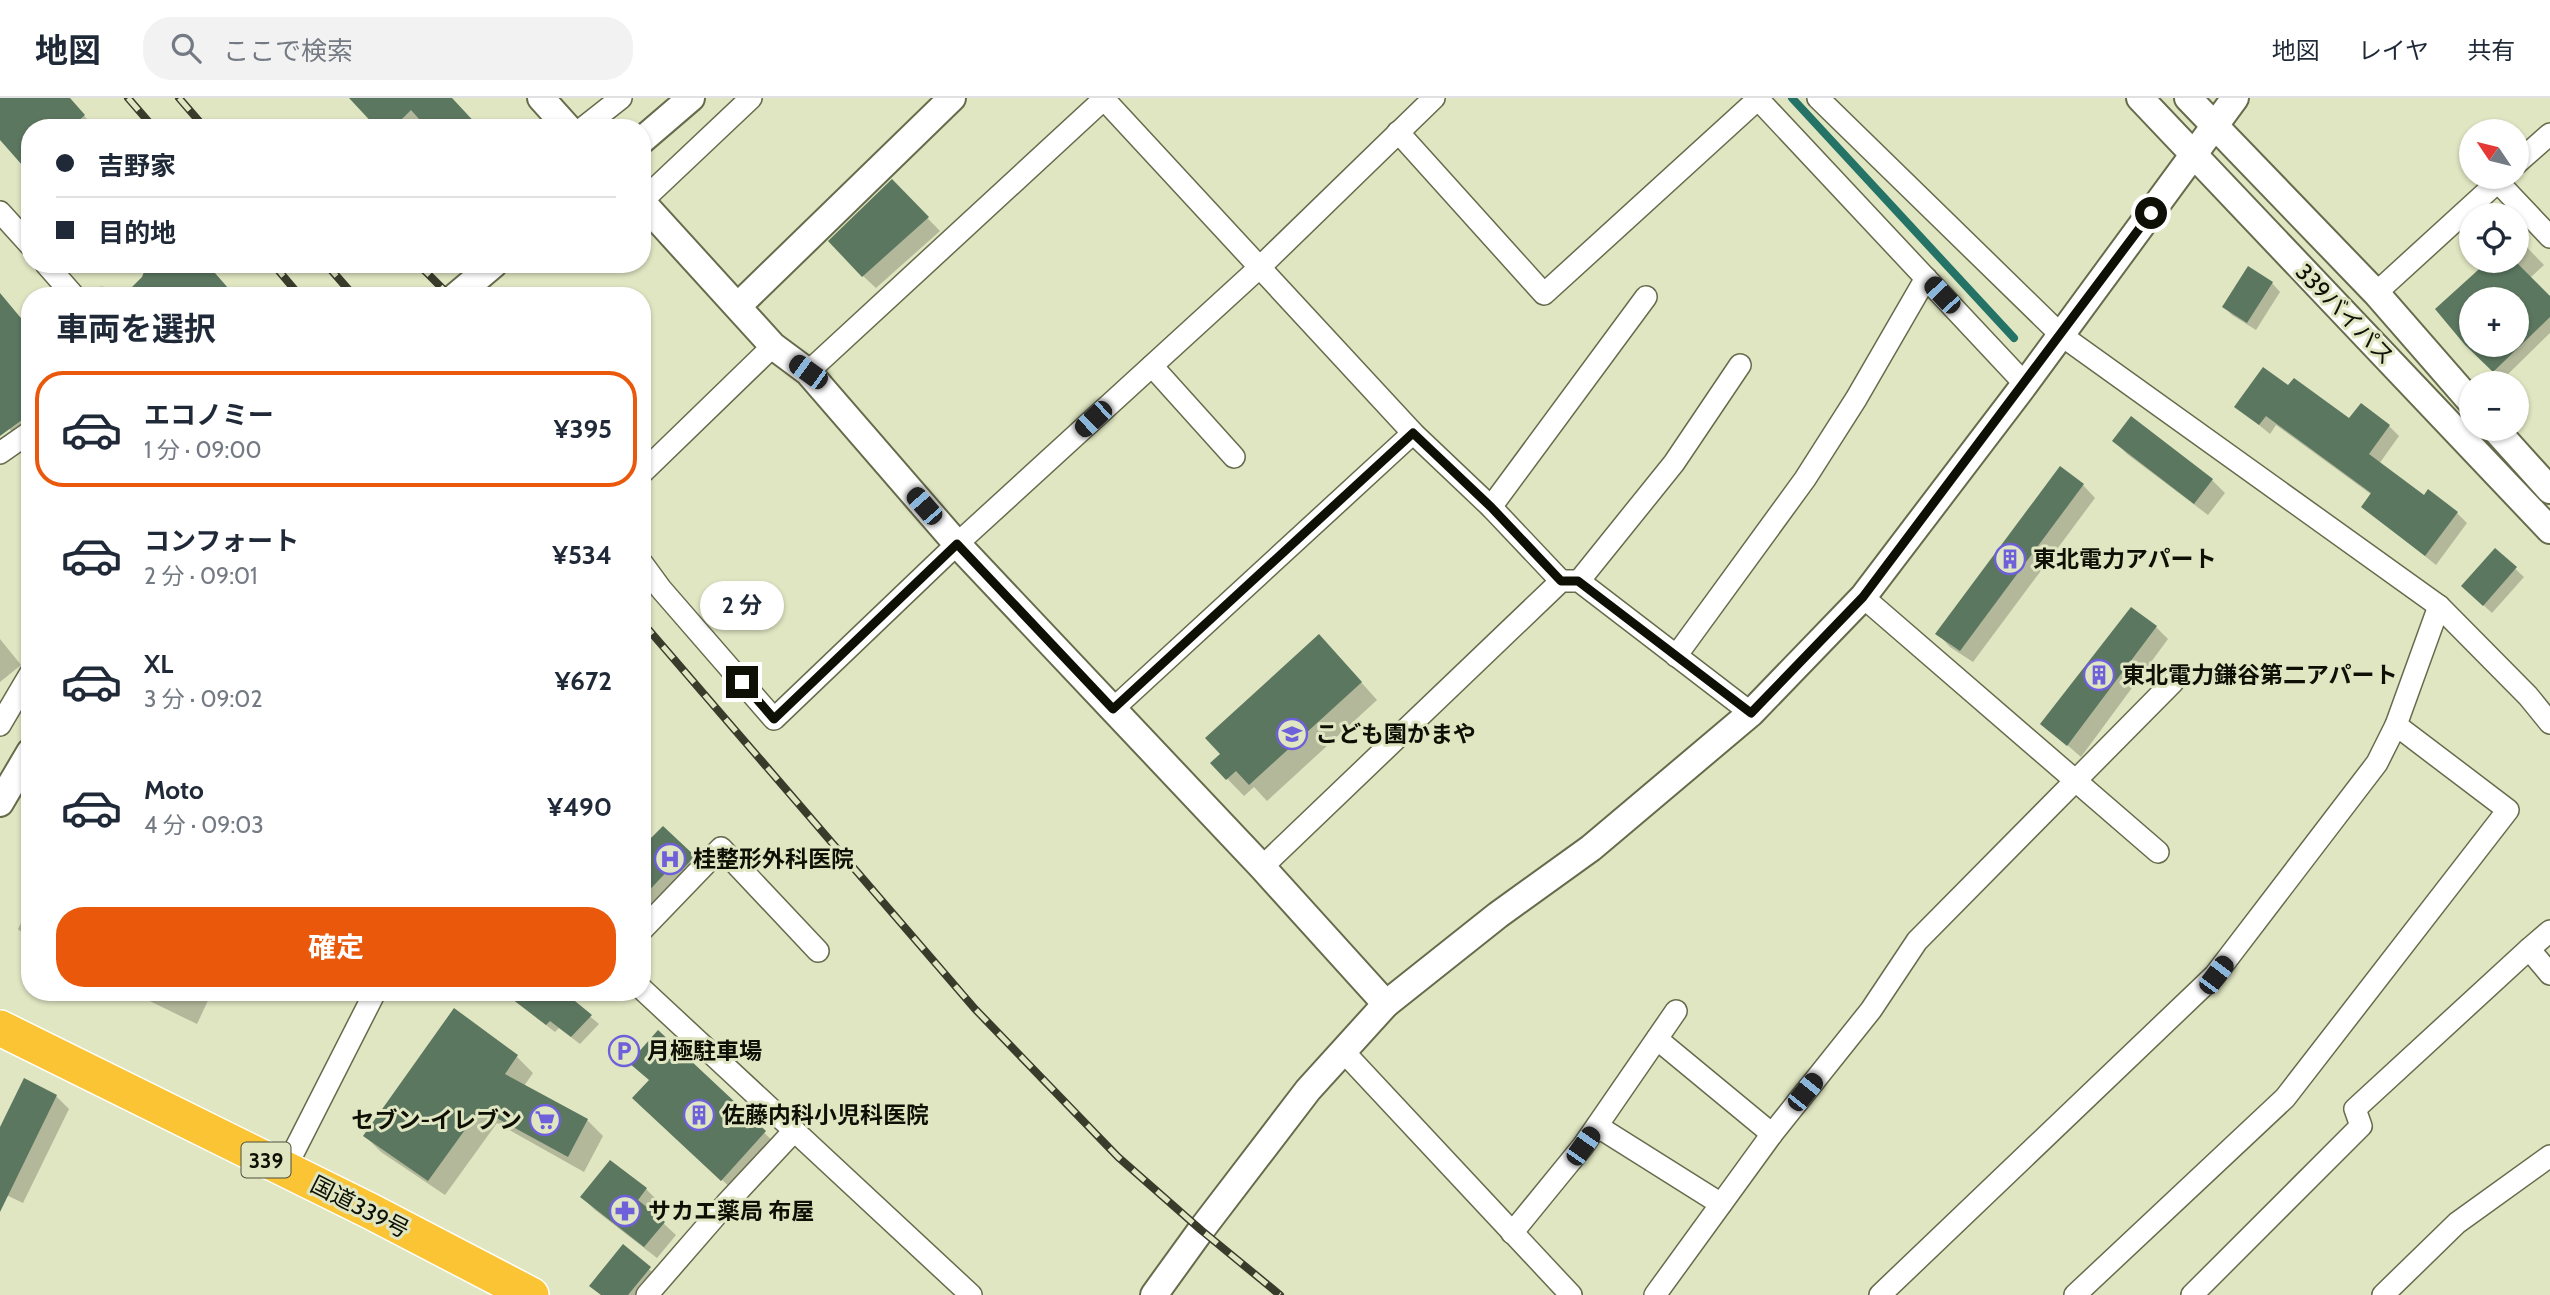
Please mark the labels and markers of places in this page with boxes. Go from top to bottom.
building icon: 東北電力アパート [1993,542,2027,576]
place label: 東北電力アパート [2033,545,2217,573]
building icon: 東北電力鎌谷第二アパート [2082,658,2116,692]
place label: 東北電力鎌谷第二アパート [2122,661,2398,689]
school or university icon: こども園かまや [1275,717,1309,751]
place label: こども園かまや [1315,720,1476,748]
hospital icon: 桂整形外科医院 [653,842,687,876]
place label: 桂整形外科医院 [693,845,854,873]
parking icon: 月極駐車場 [607,1034,641,1068]
place label: 月極駐車場 [647,1037,762,1065]
building icon: 佐藤内科小児科医院 [682,1098,716,1132]
place label: 佐藤内科小児科医院 [722,1101,929,1129]
supermarket icon: セブン-イレブン [528,1103,562,1137]
place label: セブン-イレブン [351,1106,522,1134]
pharmacy icon: サカエ薬局 布屋 [608,1194,642,1228]
place label: サカエ薬局 布屋 [648,1197,814,1225]

